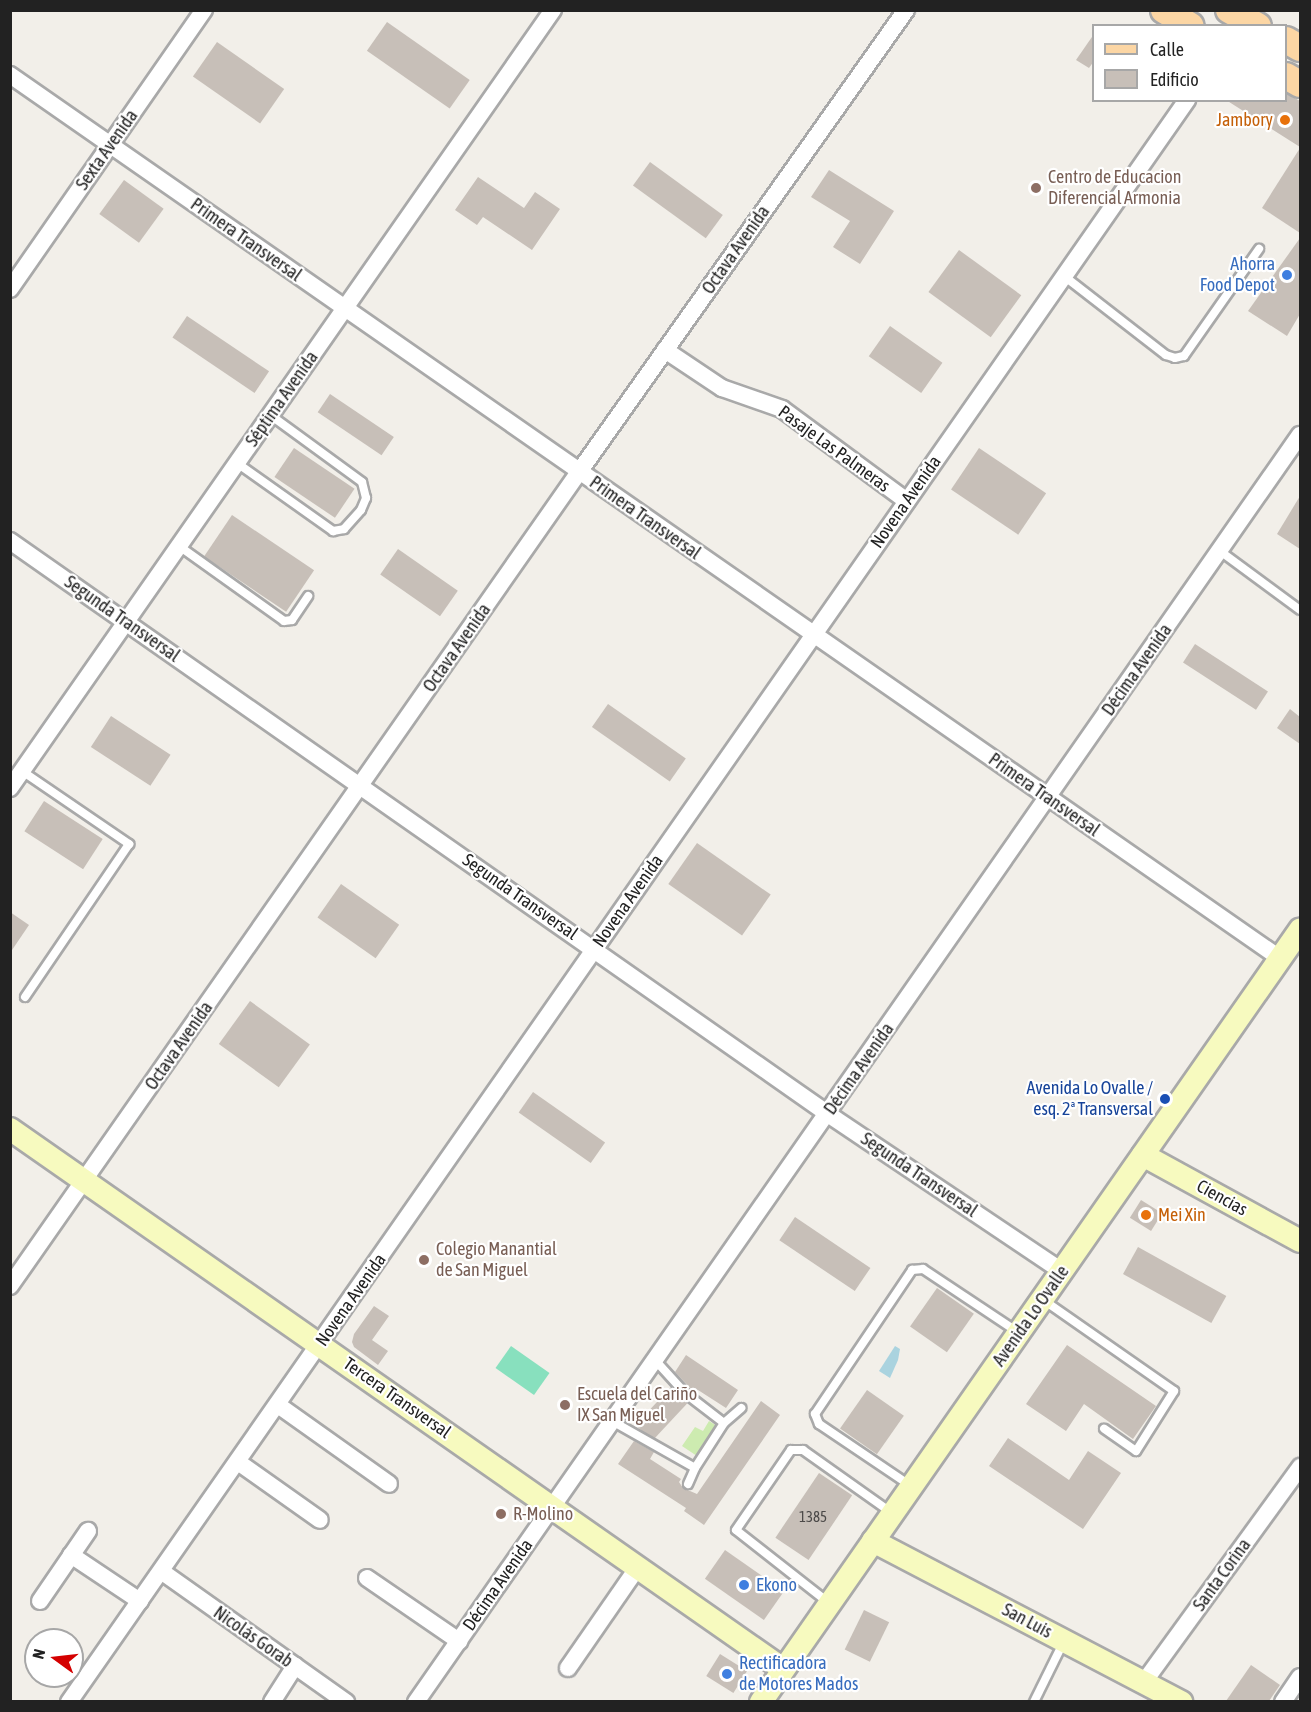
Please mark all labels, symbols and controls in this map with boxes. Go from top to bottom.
legend [1092,24,1287,102]
text: Calle [1150,39,1184,60]
text: Edificio [1150,69,1199,90]
street label: Sexta Avenida [72,106,142,194]
place label: Jambory [1216,109,1273,131]
marker: Jambory [1278,113,1292,127]
place label: Centro de Educacion Diferencial Armonia [1048,167,1182,210]
marker: Centro de Educacion Diferencial Armonia [1029,181,1043,195]
street label: Primera Transversal [186,194,306,286]
street label: Octava Avenida [698,202,774,298]
place label: Ahorra Food Depot [1200,254,1275,296]
marker: Ahorra Food Depot [1280,268,1294,282]
street label: Séptima Avenida [241,347,323,451]
street label: Pasaje Las Palmeras [774,401,894,497]
street label: Novena Avenida [866,452,946,552]
street label: Primera Transversal [585,472,705,564]
street label: Segunda Transversal [60,571,184,667]
street label: Octava Avenida [419,600,495,696]
street label: Décima Avenida [1098,620,1176,720]
street label: Primera Transversal [984,749,1104,841]
street label: Segunda Transversal [458,849,582,945]
street label: Novena Avenida [588,851,668,951]
street label: Octava Avenida [141,998,217,1094]
street label: Décima Avenida [820,1019,898,1119]
place label: Avenida Lo Ovalle / esq. 2ª Transversal [1026,1078,1153,1120]
marker: Avenida Lo Ovalle / esq. 2ª Transversal [1158,1092,1172,1106]
street label: Segunda Transversal [857,1128,981,1222]
street label: Ciencias [1193,1175,1251,1221]
place label: Mei Xin [1158,1204,1206,1226]
marker: Mei Xin [1139,1208,1153,1222]
place label: Colegio Manantial de San Miguel [436,1239,557,1282]
street label: Novena Avenida [311,1250,391,1350]
marker: Colegio Manantial de San Miguel [417,1253,431,1267]
street label: Avenida Lo Ovalle [988,1261,1074,1371]
street label: Tercera Transversal [339,1353,455,1443]
place label: Escuela del Cariño IX San Miguel [577,1384,697,1426]
marker: Escuela del Cariño IX San Miguel [558,1398,572,1412]
place label: R-Molino [513,1503,573,1525]
marker: R-Molino [494,1507,508,1521]
house number: 1385 [799,1508,827,1526]
street label: Décima Avenida [459,1535,537,1635]
street label: Santa Corina [1189,1535,1255,1615]
place label: Ekono [756,1574,797,1596]
marker: Ekono [737,1578,751,1592]
street label: San Luis [998,1599,1056,1643]
street label: Nicolás Gorab [209,1602,297,1672]
north arrow [24,1628,84,1688]
text: N [29,1647,48,1661]
place label: Rectificadora de Motores Mados [739,1653,858,1696]
marker: Rectificadora de Motores Mados [720,1667,734,1681]

